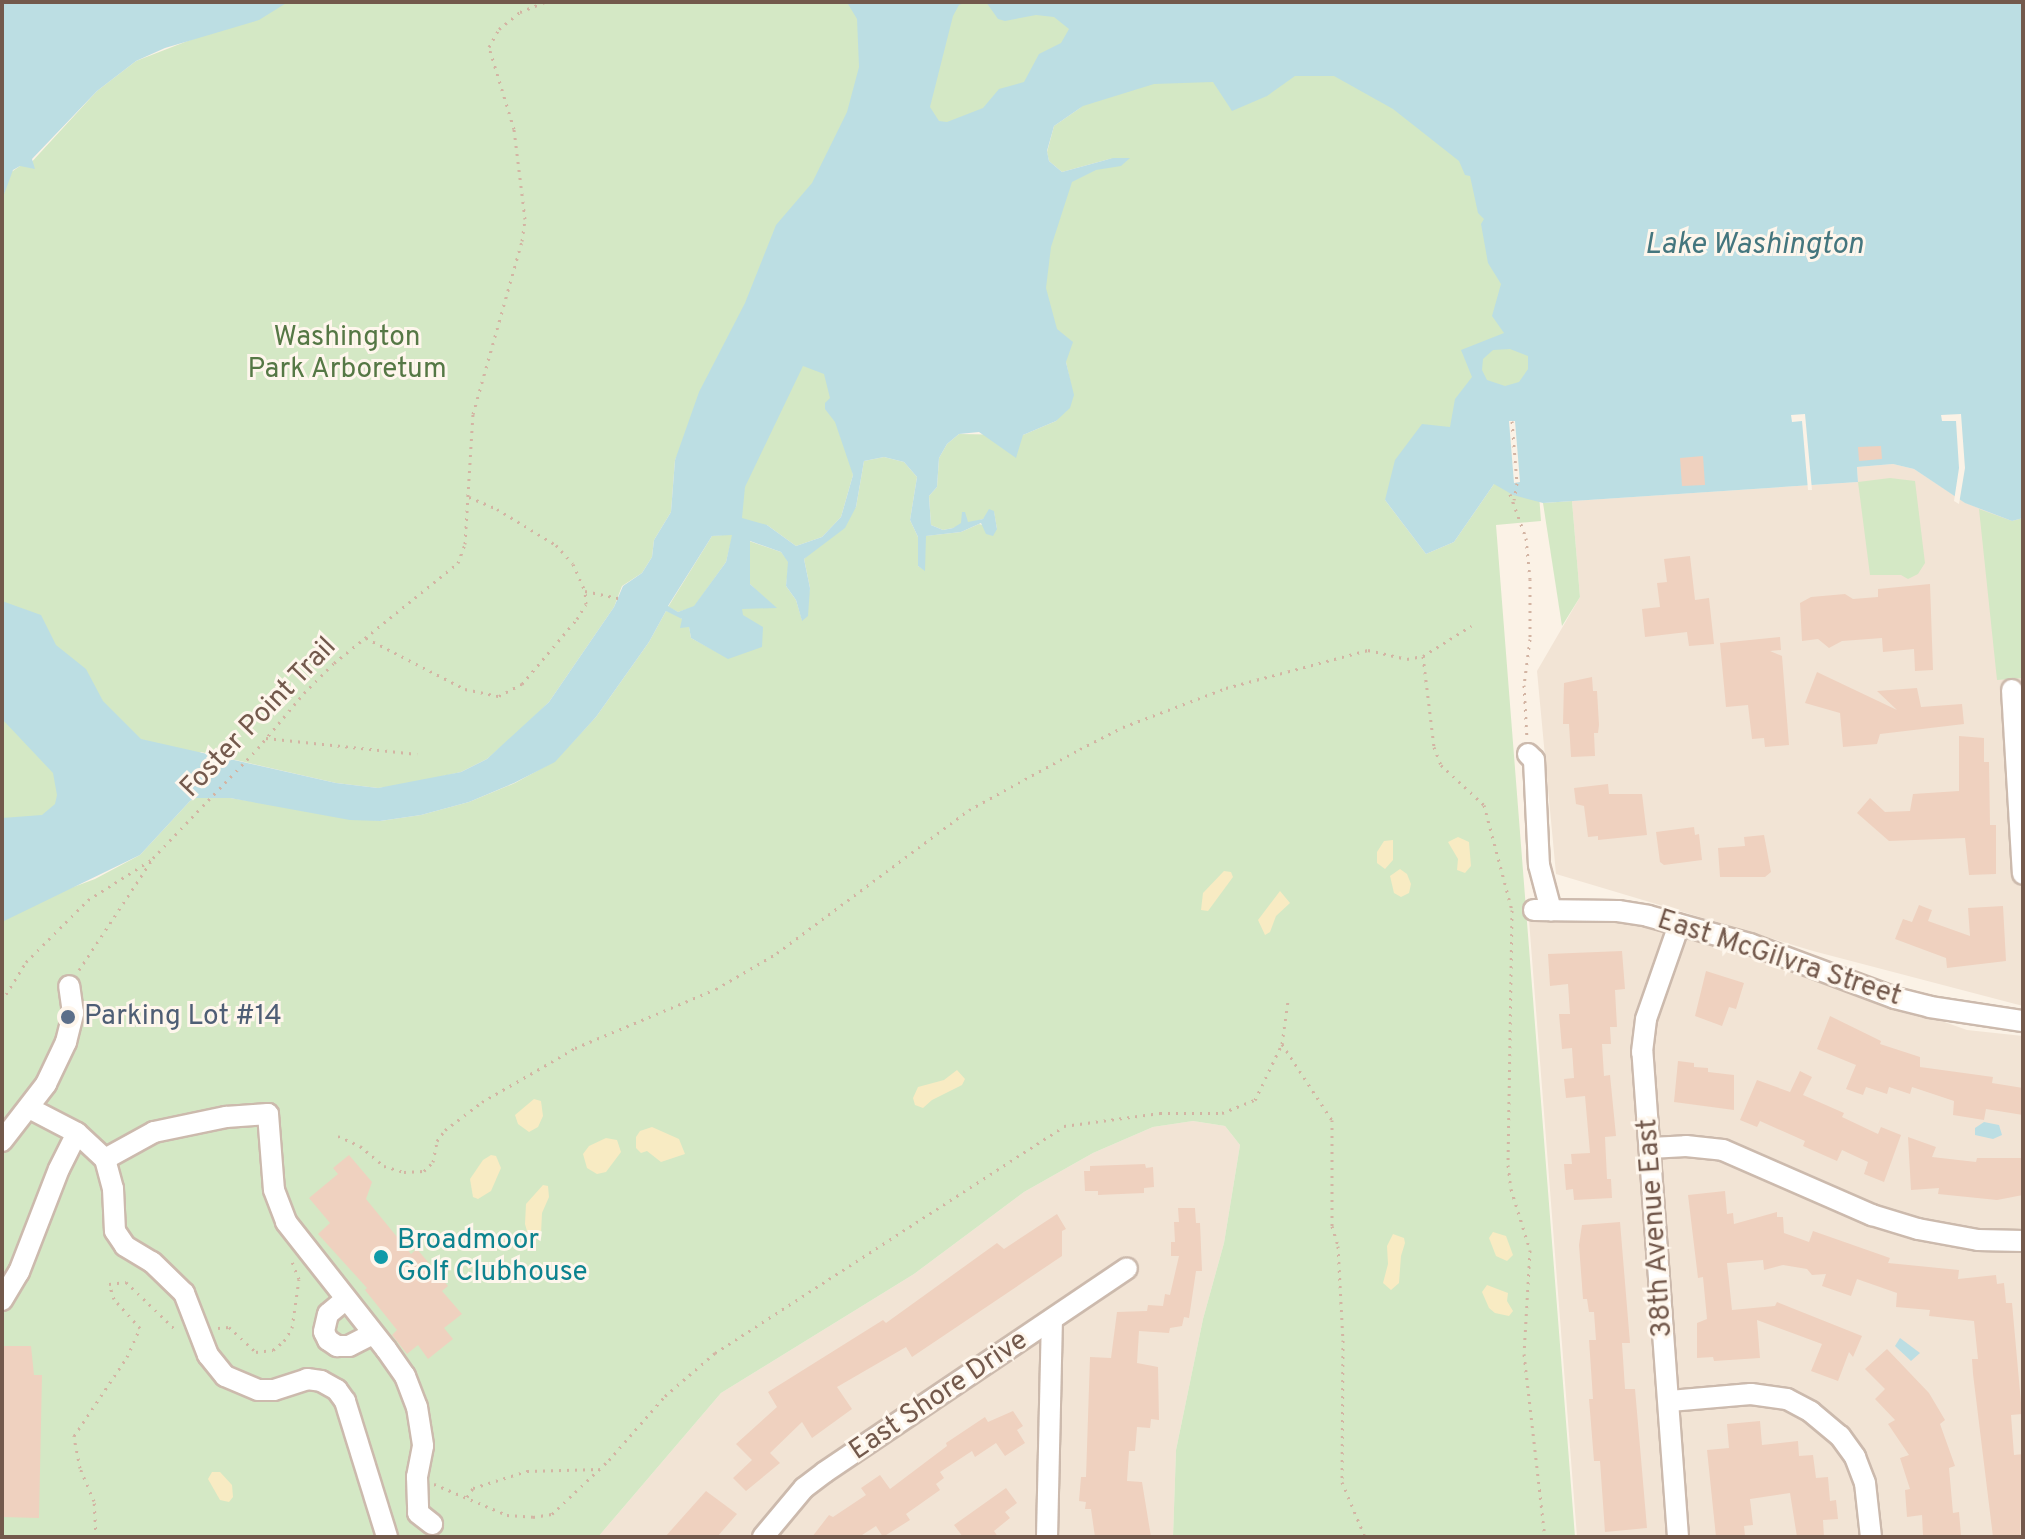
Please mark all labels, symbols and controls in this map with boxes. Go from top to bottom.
water label: Lake Washington [1644,228,1864,264]
park label: Washington Park Arboretum [247,321,447,387]
street label: Foster Point Trail [174,630,344,806]
street label: East McGilvra Street [1653,904,1905,1014]
place label: Parking Lot #14 [84,1000,282,1034]
marker: Parking Lot #14 [59,1008,77,1026]
street label: 38th Avenue East [1632,1117,1680,1339]
place label: Broadmoor Golf Clubhouse [397,1224,588,1290]
marker: Broadmoor Golf Clubhouse [372,1248,390,1266]
street label: East Shore Drive [843,1324,1035,1468]

